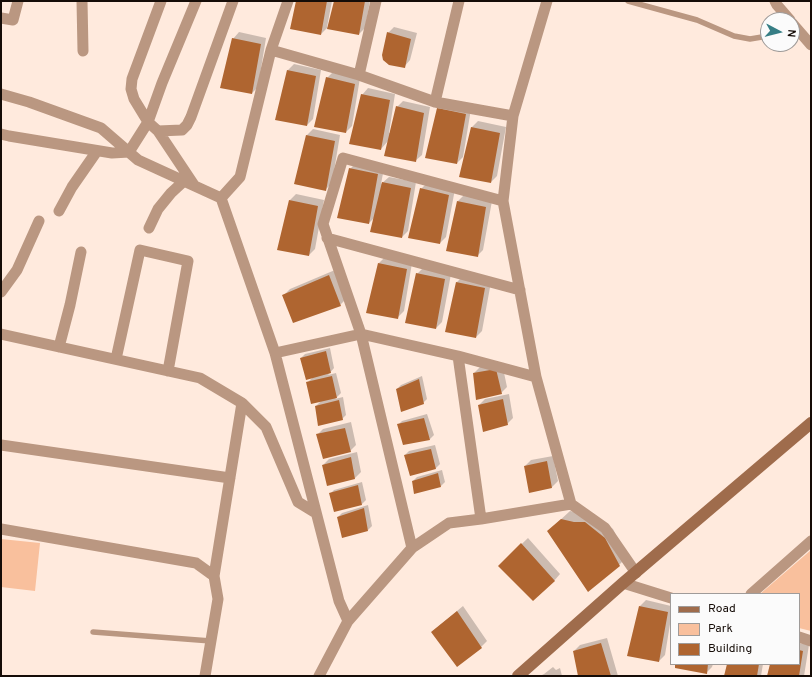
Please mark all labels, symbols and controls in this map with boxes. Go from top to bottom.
north arrow [760,12,800,52]
text: N [783,29,798,38]
legend [670,593,800,665]
text: Road [708,601,736,617]
text: Park [708,621,733,637]
text: Building [708,641,752,657]

